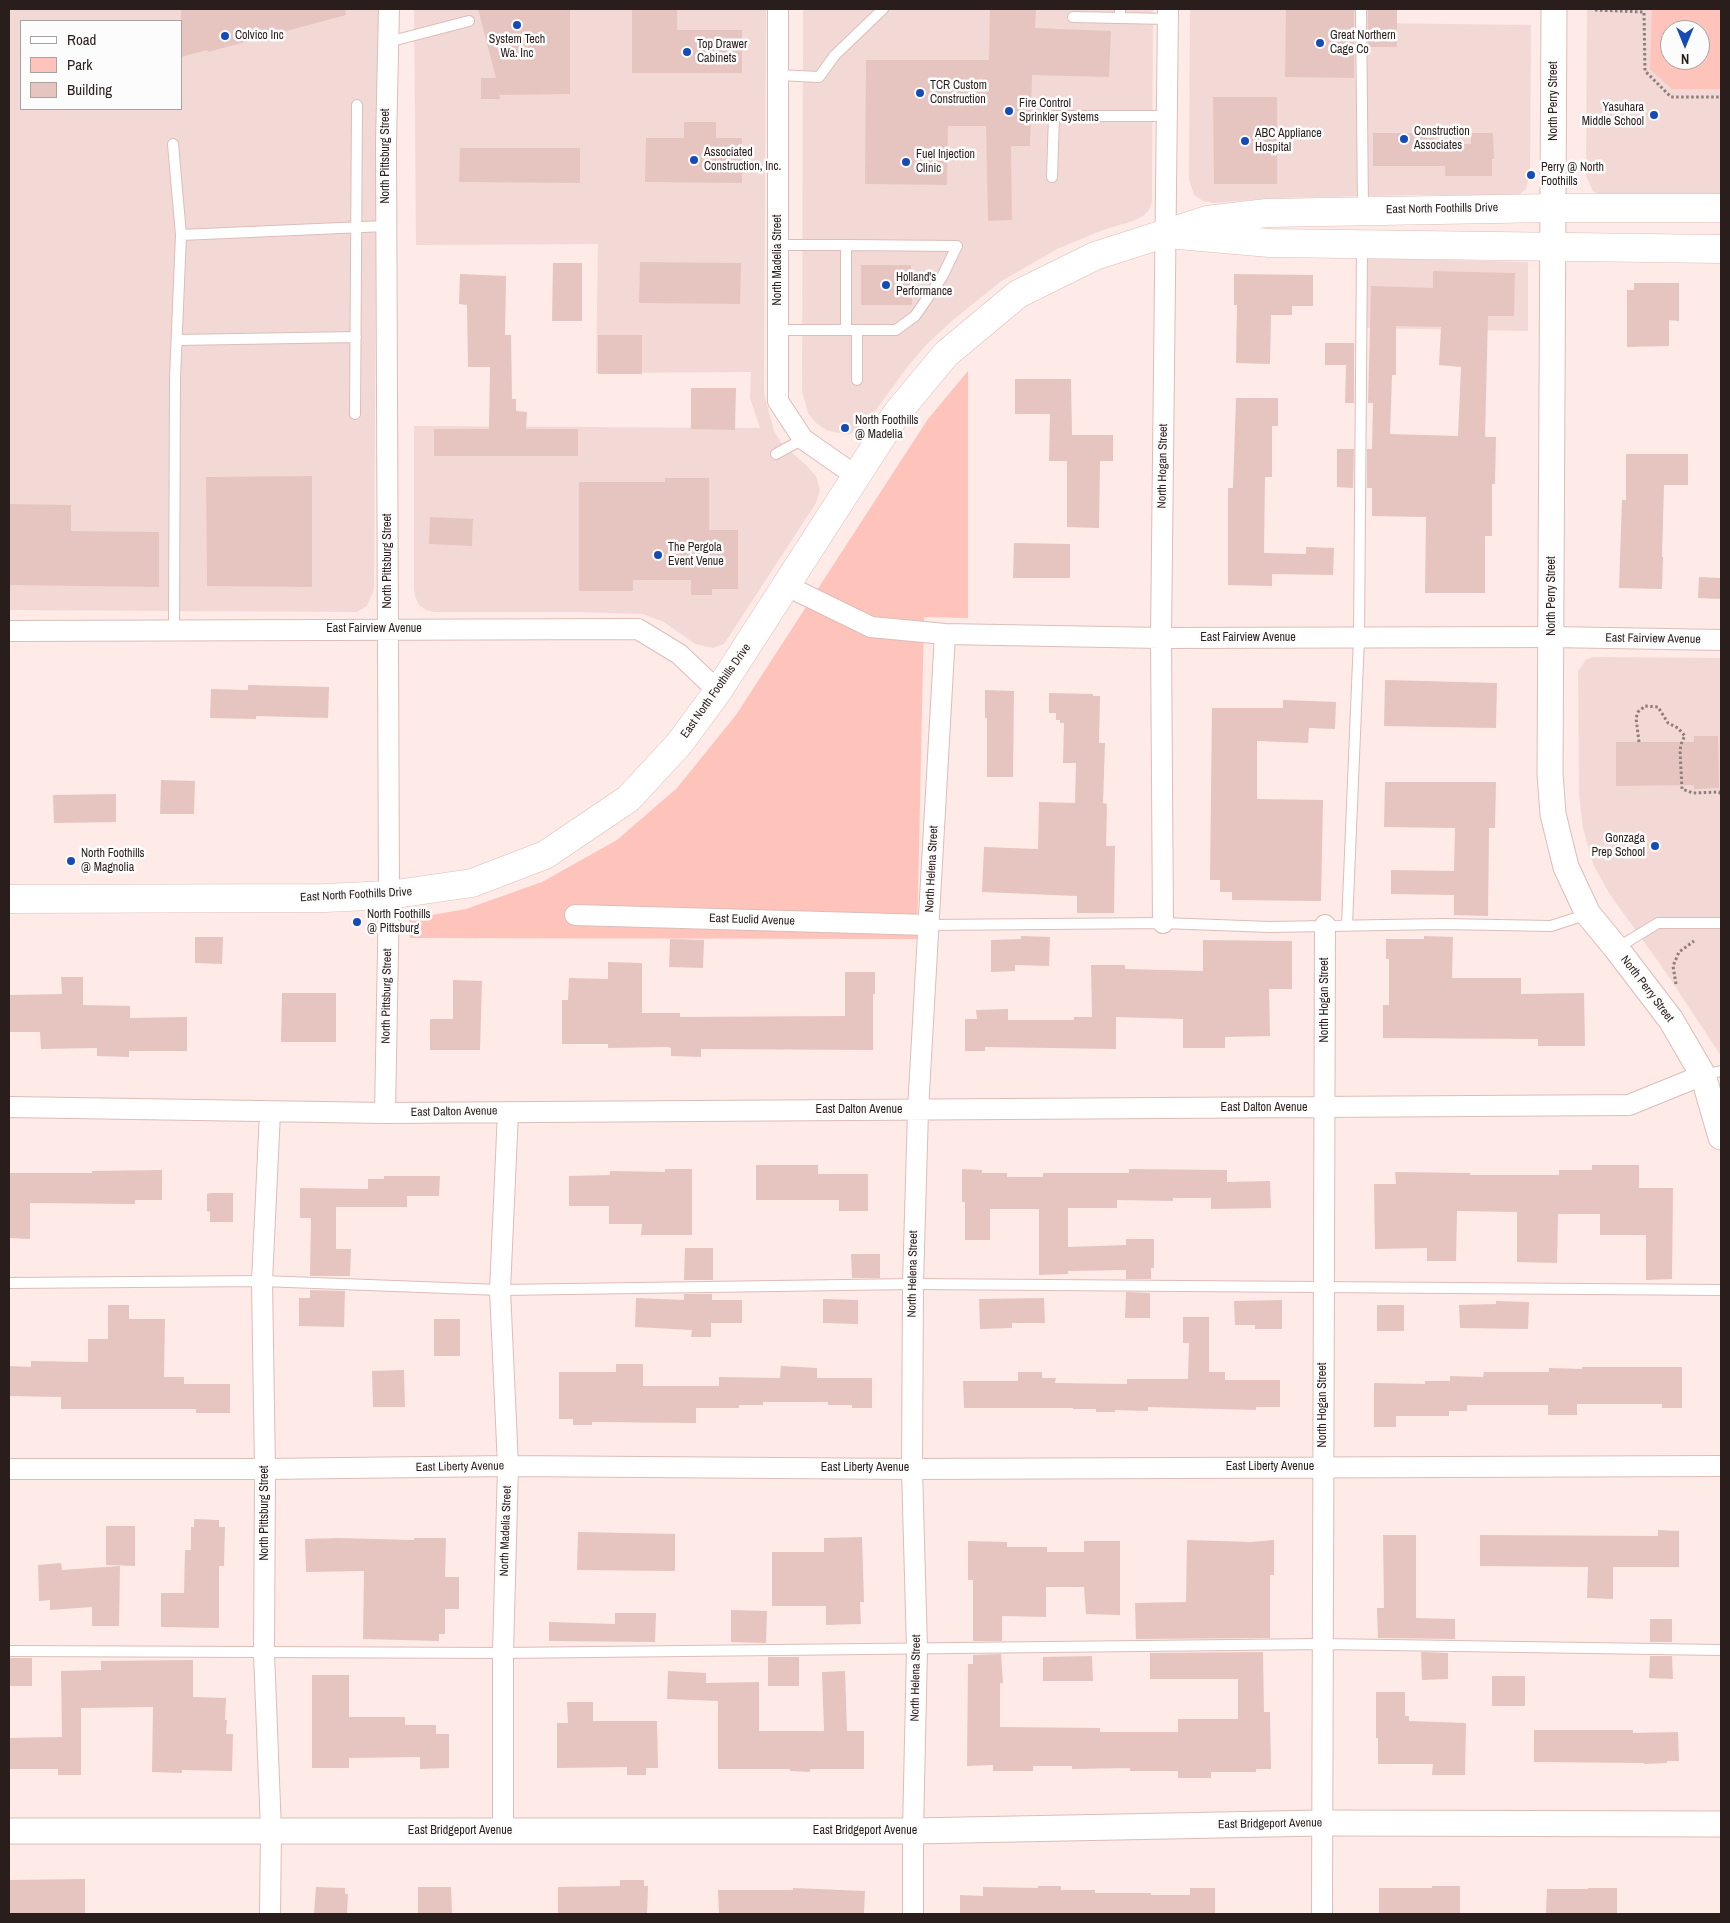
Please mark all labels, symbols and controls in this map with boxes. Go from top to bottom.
marker: System Tech Wa. Inc [511,19,523,31]
legend [20,20,182,110]
north arrow [1660,20,1710,70]
text: Road [67,29,96,50]
place label: Colvico Inc [235,29,284,43]
place label: Great Northern Cage Co [1330,29,1396,57]
marker: Colvico Inc [219,30,231,42]
place label: System Tech Wa. Inc [489,33,545,61]
marker: Great Northern Cage Co [1314,37,1326,49]
place label: Top Drawer Cabinets [697,38,747,66]
marker: Top Drawer Cabinets [681,46,693,58]
text: N [1681,50,1689,68]
text: Park [67,54,92,75]
street label: North Perry Street [1547,61,1561,141]
text: Building [67,79,112,100]
place label: TCR Custom Construction [930,79,987,107]
marker: TCR Custom Construction [914,87,926,99]
place label: Fire Control Sprinkler Systems [1019,97,1099,125]
place label: Yasuhara Middle School [1582,101,1644,129]
marker: Fire Control Sprinkler Systems [1003,105,1015,117]
street label: North Pittsburg Street [379,108,393,204]
marker: Yasuhara Middle School [1648,109,1660,121]
place label: Construction Associates [1414,125,1470,153]
place label: ABC Appliance Hospital [1255,127,1322,155]
marker: Construction Associates [1398,133,1410,145]
marker: ABC Appliance Hospital [1239,135,1251,147]
place label: Associated Construction, Inc. [704,146,781,174]
place label: Fuel Injection Clinic [916,148,975,176]
marker: Associated Construction, Inc. [688,154,700,166]
marker: Fuel Injection Clinic [900,156,912,168]
place label: Perry @ North Foothills [1541,161,1604,189]
marker: Perry @ North Foothills [1525,169,1537,181]
street label: East North Foothills Drive [1386,201,1498,217]
street label: North Madelia Street [771,215,785,305]
place label: Holland's Performance [896,271,952,299]
marker: Holland's Performance [880,279,892,291]
place label: North Foothills @ Madelia [855,414,919,442]
marker: North Foothills @ Madelia [839,422,851,434]
street label: North Hogan Street [1155,423,1171,509]
street label: North Pittsburg Street [381,513,395,609]
place label: The Pergola Event Venue [668,541,724,569]
marker: The Pergola Event Venue [652,549,664,561]
street label: North Perry Street [1545,556,1559,636]
street label: East Fairview Avenue [326,622,422,636]
street label: East Fairview Avenue [1200,631,1296,645]
street label: East Fairview Avenue [1605,631,1701,647]
street label: East North Foothills Drive [678,641,754,741]
street label: North Helena Street [923,825,941,913]
place label: Gonzaga Prep School [1591,832,1645,860]
marker: Gonzaga Prep School [1649,840,1661,852]
place label: North Foothills @ Magnolia [81,847,145,875]
marker: North Foothills @ Magnolia [65,855,77,867]
street label: East North Foothills Drive [300,885,412,905]
place label: North Foothills @ Pittsburg [367,908,431,936]
street label: East Euclid Avenue [709,911,795,929]
marker: North Foothills @ Pittsburg [351,916,363,928]
street label: North Pittsburg Street [379,948,395,1044]
street label: North Perry Street [1617,953,1677,1025]
street label: North Hogan Street [1318,958,1332,1042]
street label: East Dalton Avenue [1221,1101,1307,1115]
street label: East Dalton Avenue [816,1103,902,1117]
street label: East Dalton Avenue [410,1104,498,1120]
street label: North Helena Street [905,1230,921,1318]
street label: North Hogan Street [1316,1363,1330,1447]
street label: East Liberty Avenue [416,1459,504,1475]
street label: East Liberty Avenue [1226,1460,1314,1474]
street label: East Liberty Avenue [821,1461,909,1475]
street label: North Pittsburg Street [258,1465,272,1561]
street label: North Madelia Street [497,1485,515,1577]
street label: North Helena Street [908,1634,924,1722]
street label: East Bridgeport Avenue [1218,1816,1322,1832]
street label: East Bridgeport Avenue [408,1824,512,1838]
street label: East Bridgeport Avenue [813,1824,917,1838]

